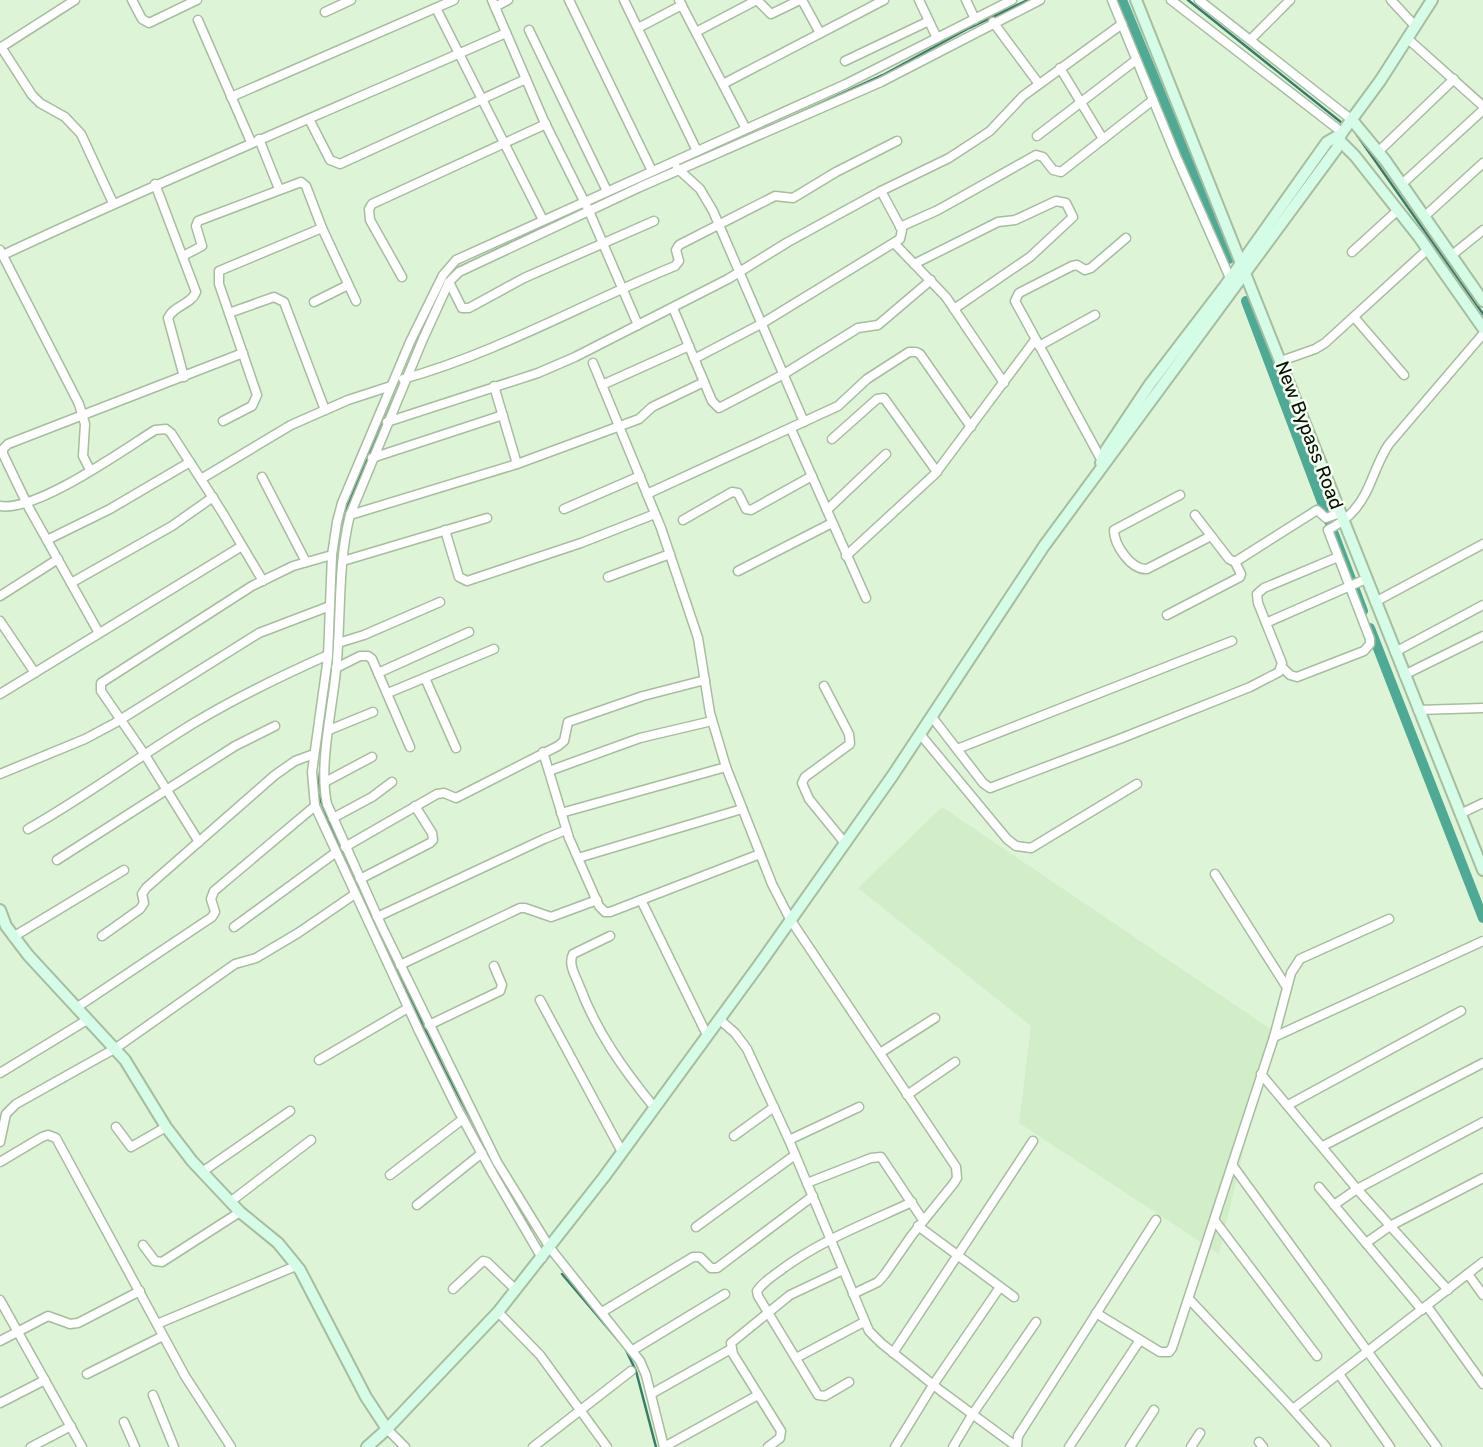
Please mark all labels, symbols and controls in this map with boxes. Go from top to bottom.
street label: New Bypass Road [1271,358,1348,513]

